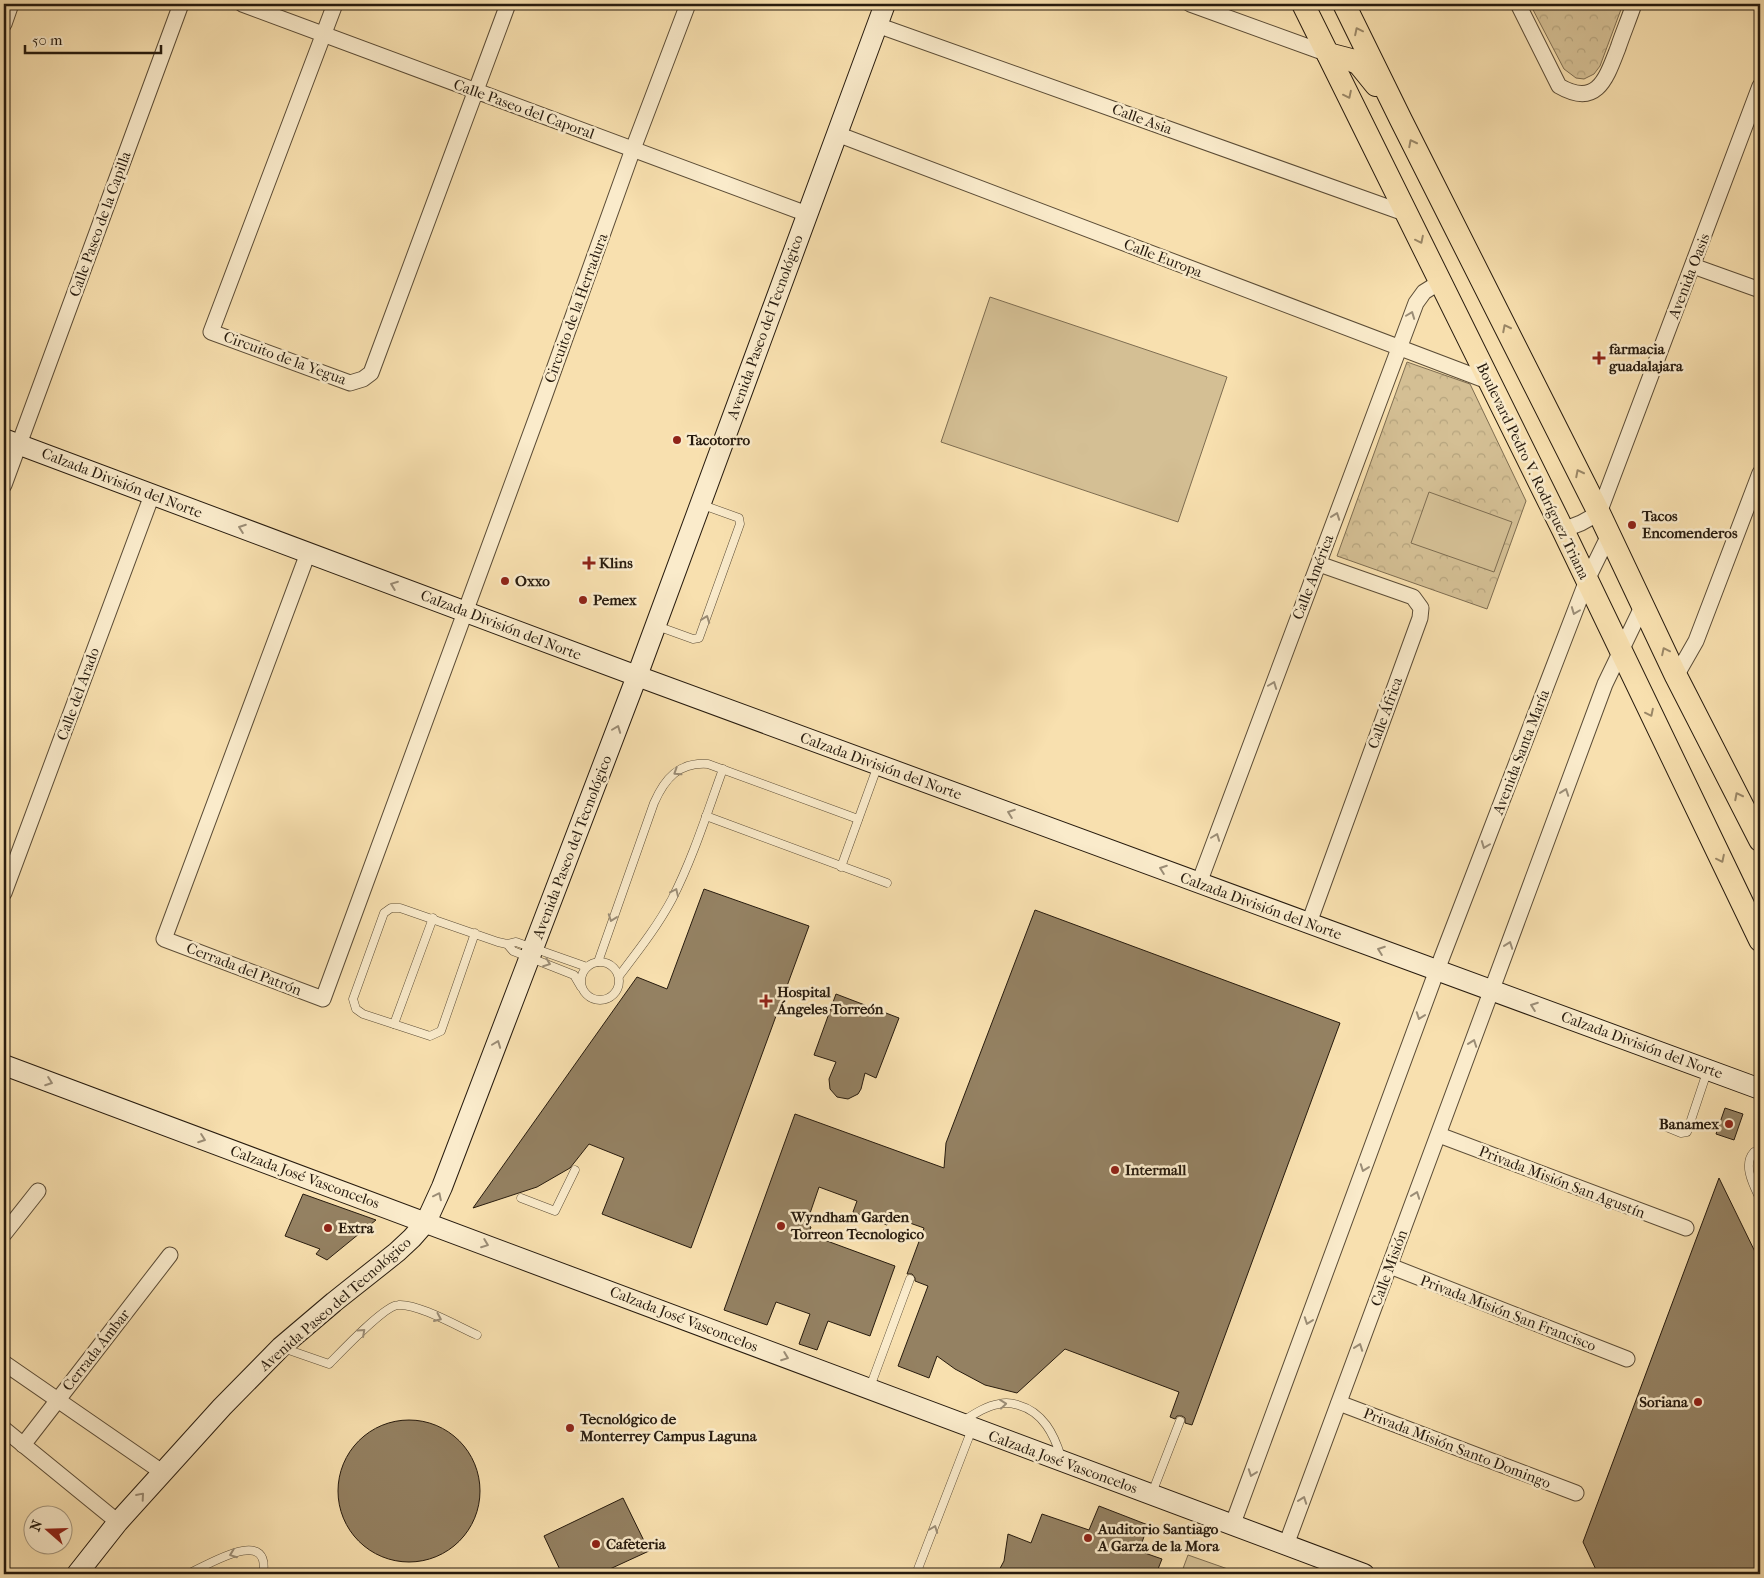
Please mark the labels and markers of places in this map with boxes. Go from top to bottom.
place label: farmacia guadalajara [1608,340,1684,375]
marker: farmacia guadalajara [1593,352,1605,364]
place label: Tacotorro [686,431,750,449]
marker: Tacotorro [671,434,683,446]
place label: Tacos Encomenderos [1641,507,1738,542]
marker: Tacos Encomenderos [1626,519,1638,531]
place label: Klins [599,554,633,572]
marker: Klins [583,557,595,569]
place label: Oxxo [515,572,550,590]
marker: Oxxo [499,575,511,587]
place label: Pemex [593,591,637,609]
marker: Pemex [577,594,589,606]
place label: Hospital Ángeles Torreón [776,983,884,1018]
marker: Hospital Ángeles Torreón [759,994,773,1008]
place label: Banamex [1659,1115,1719,1133]
marker: Banamex [1723,1118,1735,1130]
place label: Intermall [1125,1161,1187,1179]
marker: Intermall [1109,1164,1121,1176]
place label: Wyndham Garden Torreon Tecnologico [790,1208,924,1243]
place label: Extra [338,1219,375,1237]
marker: Wyndham Garden Torreon Tecnologico [775,1220,787,1232]
marker: Extra [322,1222,334,1234]
place label: Soriana [1639,1393,1689,1411]
marker: Soriana [1692,1396,1704,1408]
place label: Tecnológico de Monterrey Campus Laguna [579,1410,758,1445]
marker: Tecnológico de Monterrey Campus Laguna [564,1422,576,1434]
place label: Auditorio Santiago A Garza de la Mora [1097,1520,1220,1555]
marker: Auditorio Santiago A Garza de la Mora [1082,1532,1094,1544]
place label: Cafeteria [606,1535,667,1553]
marker: Cafeteria [590,1538,602,1550]

